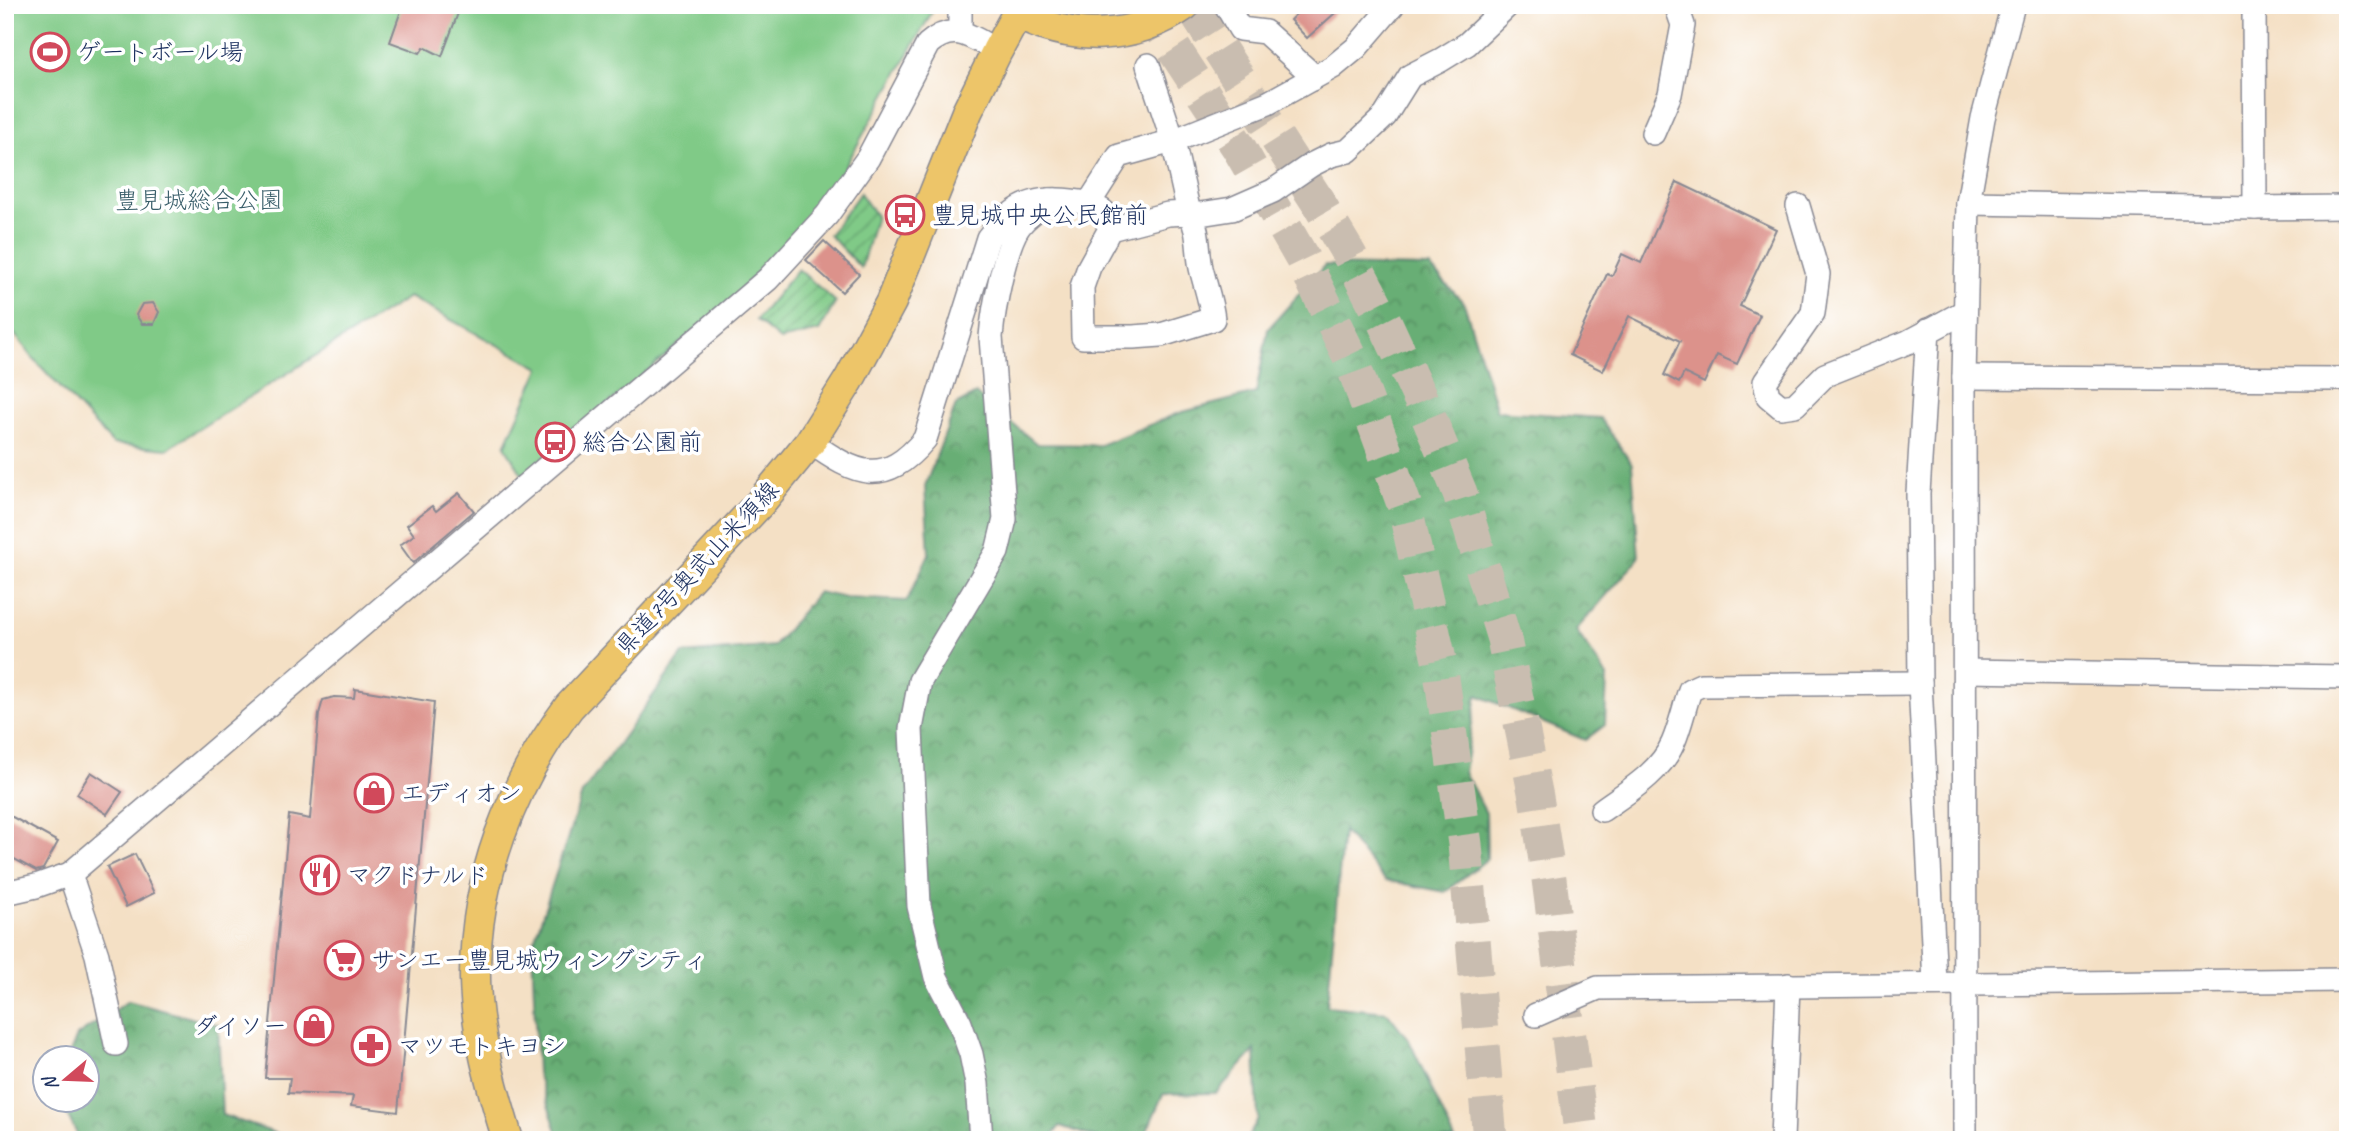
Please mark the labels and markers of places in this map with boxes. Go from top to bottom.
sports icon: ゲートボール場 [29,31,71,73]
place label: ゲートボール場 [77,37,244,67]
bus stop icon: 豊見城中央公民館前 [884,194,926,236]
place label: 豊見城中央公民館前 [932,200,1148,230]
bus stop icon: 総合公園前 [534,421,576,463]
place label: 総合公園前 [582,427,702,457]
shop icon: エディオン [353,772,395,814]
place label: エディオン [401,778,522,808]
restaurant icon: マクドナルド [299,854,341,896]
place label: マクドナルド [347,860,489,890]
supermarket icon: サンエー豊見城ウィングシティ [323,939,365,981]
place label: サンエー豊見城ウィングシティ [371,945,707,975]
shop icon: ダイソー [293,1005,335,1047]
place label: ダイソー [193,1011,287,1041]
pharmacy icon: マツモトキヨシ [350,1025,392,1067]
place label: マツモトキヨシ [398,1031,566,1061]

